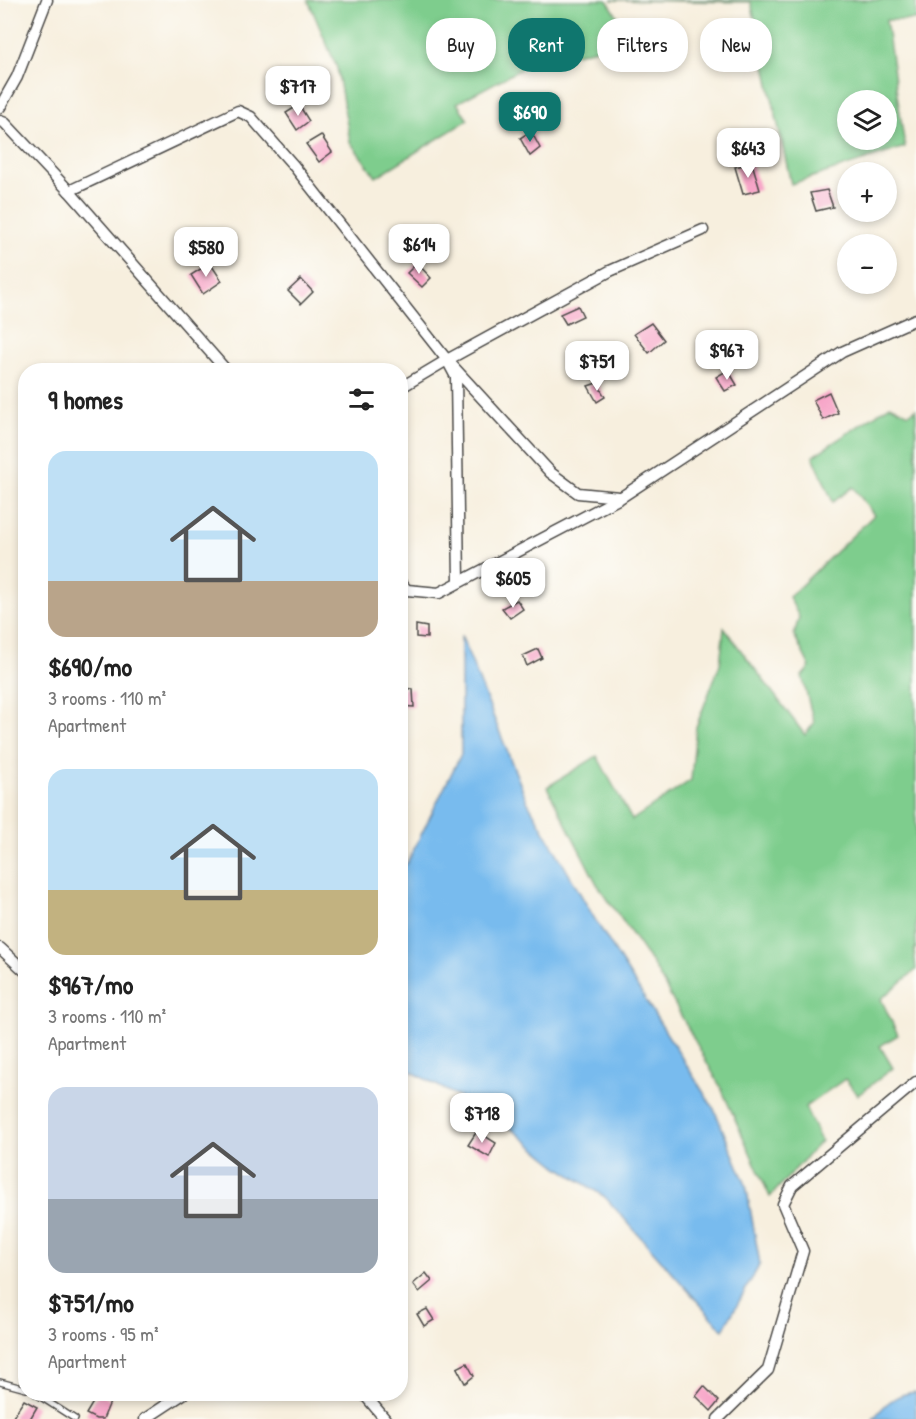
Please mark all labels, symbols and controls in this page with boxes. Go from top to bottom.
chip: Buy [426,18,496,72]
chip: Rent [508,18,585,72]
chip: Filters [597,18,688,72]
chip: New [700,18,772,72]
pin: $717 [262,66,334,117]
text: $717 [279,72,317,99]
map controls [837,90,897,294]
button: layers [837,90,897,150]
pin: $690 [494,92,566,143]
text: $690 [513,98,547,125]
pin: $643 [712,128,784,179]
text: $643 [731,134,765,161]
button: + [837,162,897,222]
pin: $614 [383,224,455,275]
pin: $580 [170,227,242,278]
text: $614 [403,230,435,257]
text: $580 [188,233,224,260]
button: − [837,234,897,294]
pin: $967 [691,330,763,381]
text: $967 [709,336,745,363]
pin: $751 [561,341,633,392]
text: $751 [579,347,615,374]
text: 9 homes [48,382,123,417]
icon: filters [345,383,378,416]
icon: home [159,490,267,598]
pin: $605 [477,558,549,609]
text: $605 [495,564,531,591]
text: $690/mo [48,649,132,684]
text: 3 rooms · 110 m² [48,684,166,711]
text: Apartment [48,711,126,738]
icon: home [159,808,267,916]
text: $967/mo [48,967,133,1002]
text: 3 rooms · 110 m² [48,1002,166,1029]
text: Apartment [48,1029,126,1056]
pin: $718 [446,1093,518,1144]
text: $718 [464,1099,500,1126]
icon: home [159,1126,267,1234]
text: $751/mo [48,1285,134,1320]
text: 3 rooms · 95 m² [48,1320,158,1347]
text: Apartment [48,1347,126,1374]

